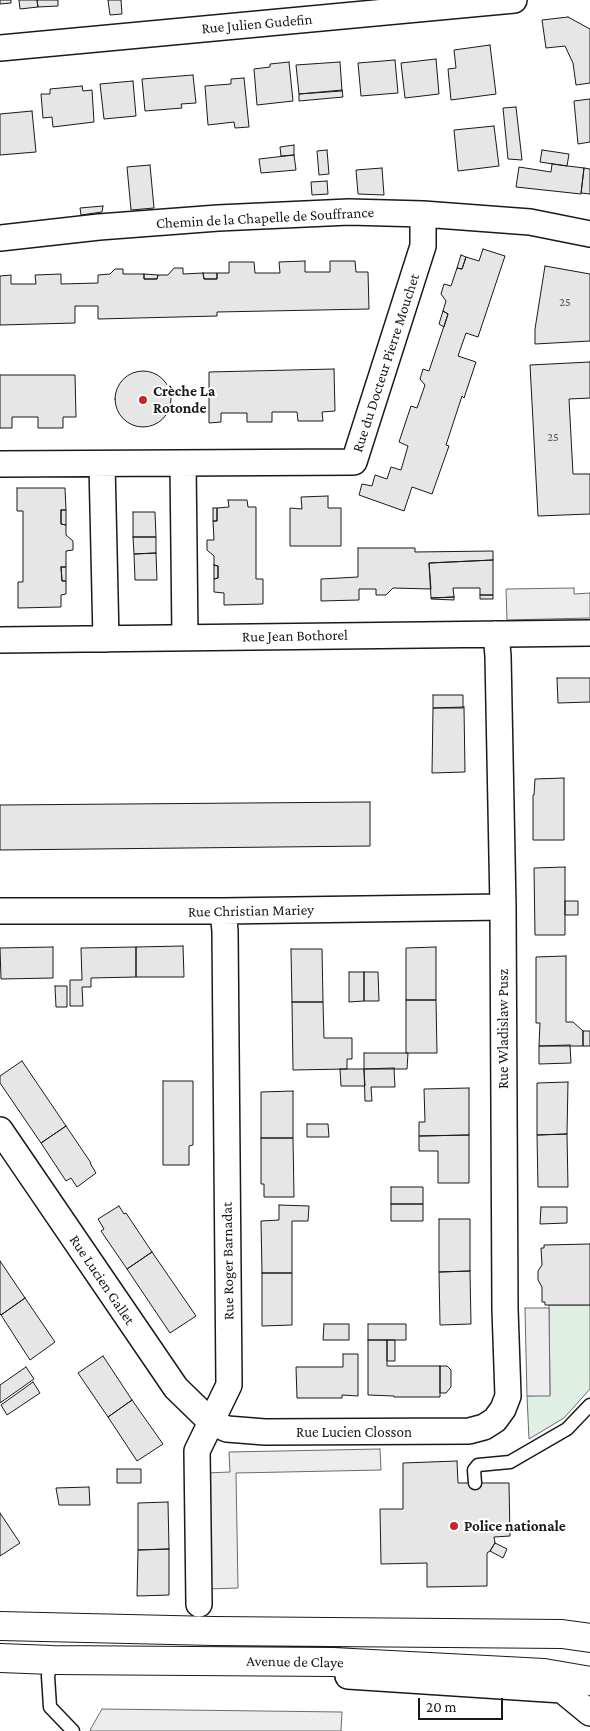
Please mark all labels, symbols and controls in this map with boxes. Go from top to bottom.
street label: Rue Julien Gudefin [201,10,313,38]
street label: Chemin de la Chapelle de Souffrance [156,203,374,233]
street label: Rue du Docteur Pierre Mouchet [349,271,423,455]
house number: 25 [559,295,571,309]
place label: Crèche La Rotonde [153,382,215,417]
marker: Crèche La Rotonde [137,394,149,406]
house number: 25 [547,430,559,444]
street label: Rue Jean Bothorel [242,626,348,646]
street label: Rue Christian Mariey [188,901,314,921]
street label: Rue Wladislaw Pusz [494,969,512,1089]
street label: Rue Roger Barnadat [218,1202,238,1320]
street label: Rue Lucien Gallet [65,1232,139,1328]
street label: Rue Lucien Closson [296,1423,412,1441]
place label: Police nationale [464,1517,566,1535]
marker: Police nationale [448,1520,460,1532]
street label: Avenue de Claye [246,1652,344,1672]
scale bar [420,1688,505,1720]
text: 20 m [426,1699,457,1715]

